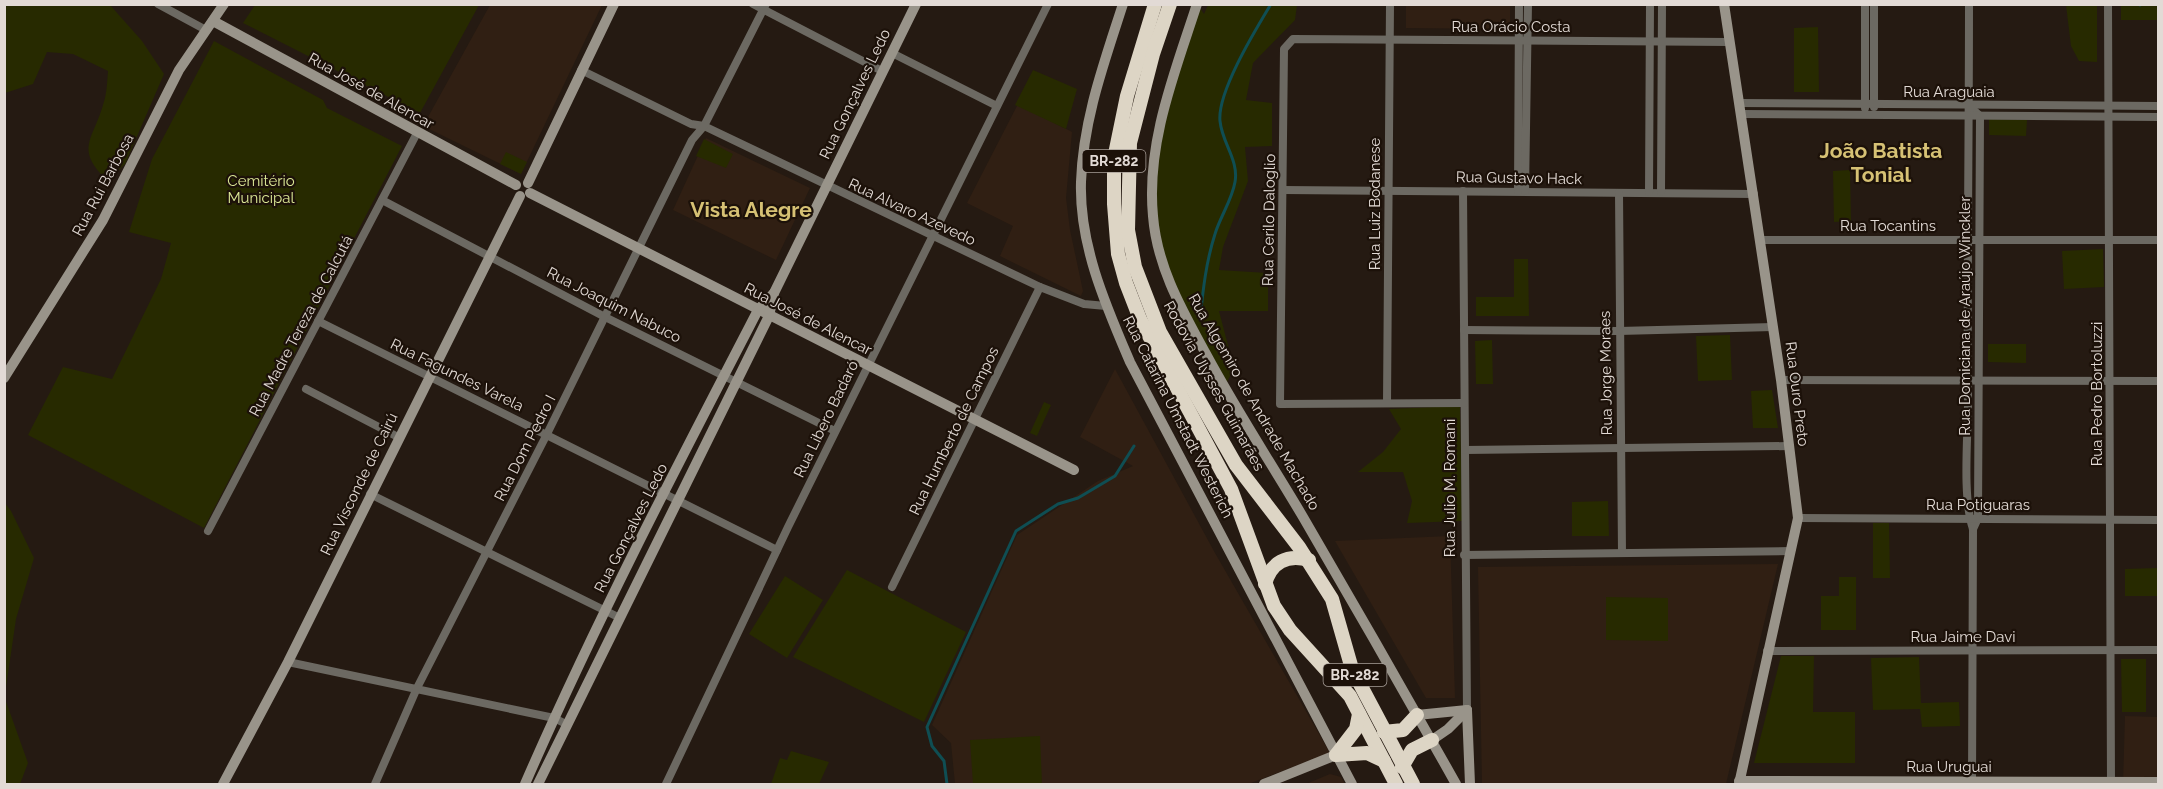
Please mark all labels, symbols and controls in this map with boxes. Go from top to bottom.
street label: Rua Orácio Costa [1451,18,1571,36]
street label: Rua Gonçalves Ledo [816,26,894,162]
street label: Rua José de Alencar [305,49,438,133]
street label: Rua Araguaia [1903,83,1995,101]
street label: Rua Rui Barbosa [68,131,138,239]
street label: Rua Luiz Bodanese [1366,137,1384,270]
district label: João Batista Tonial [1820,138,1942,187]
road number: BR-282 [1082,150,1146,172]
street label: Rua Cerilo Daloglio [1259,154,1279,286]
street label: Rua Gustavo Hack [1456,168,1582,188]
park label: Cemitério Municipal [227,172,295,207]
street label: Rua Alvaro Azevedo [846,175,978,249]
street label: Rua Domiciana de Araújo Winckler [1956,196,1974,436]
district label: Vista Alegre [690,197,812,222]
street label: Rua Tocantins [1840,217,1936,235]
street label: Rua Madre Tereza de Calcutá [245,232,357,420]
street label: Rua Joaquim Nabuco [544,263,684,347]
street label: Rua José de Alencar [741,279,876,359]
street label: Rua Algemiro de Andrade Machado [1184,291,1324,514]
street label: Rodovia Ulysses Guimarães [1160,298,1268,474]
street label: Rua Jorge Moraes [1596,311,1616,435]
street label: Rua Catarina Umstadt Westerich [1119,313,1237,521]
street label: Rua Pedro Bortoluzzi [2088,322,2106,466]
street label: Rua Fagundes Varela [387,335,527,415]
street label: Rua Ouro Preto [1782,341,1812,447]
street label: Rua Humberto de Campos [905,344,1003,518]
street label: Rua Libero Badaró [790,357,862,480]
street label: Rua Dom Pedro I [490,392,560,504]
street label: Rua Visconde de Cairú [317,410,401,558]
street label: Rua Julio M. Romani [1441,419,1459,557]
street label: Rua Gonçalves Ledo [591,460,671,596]
street label: Rua Potiguaras [1926,496,2030,514]
street label: Rua Jaime Davi [1910,628,2016,646]
road number: BR-282 [1324,664,1386,686]
street label: Rua Uruguai [1906,758,1992,776]

